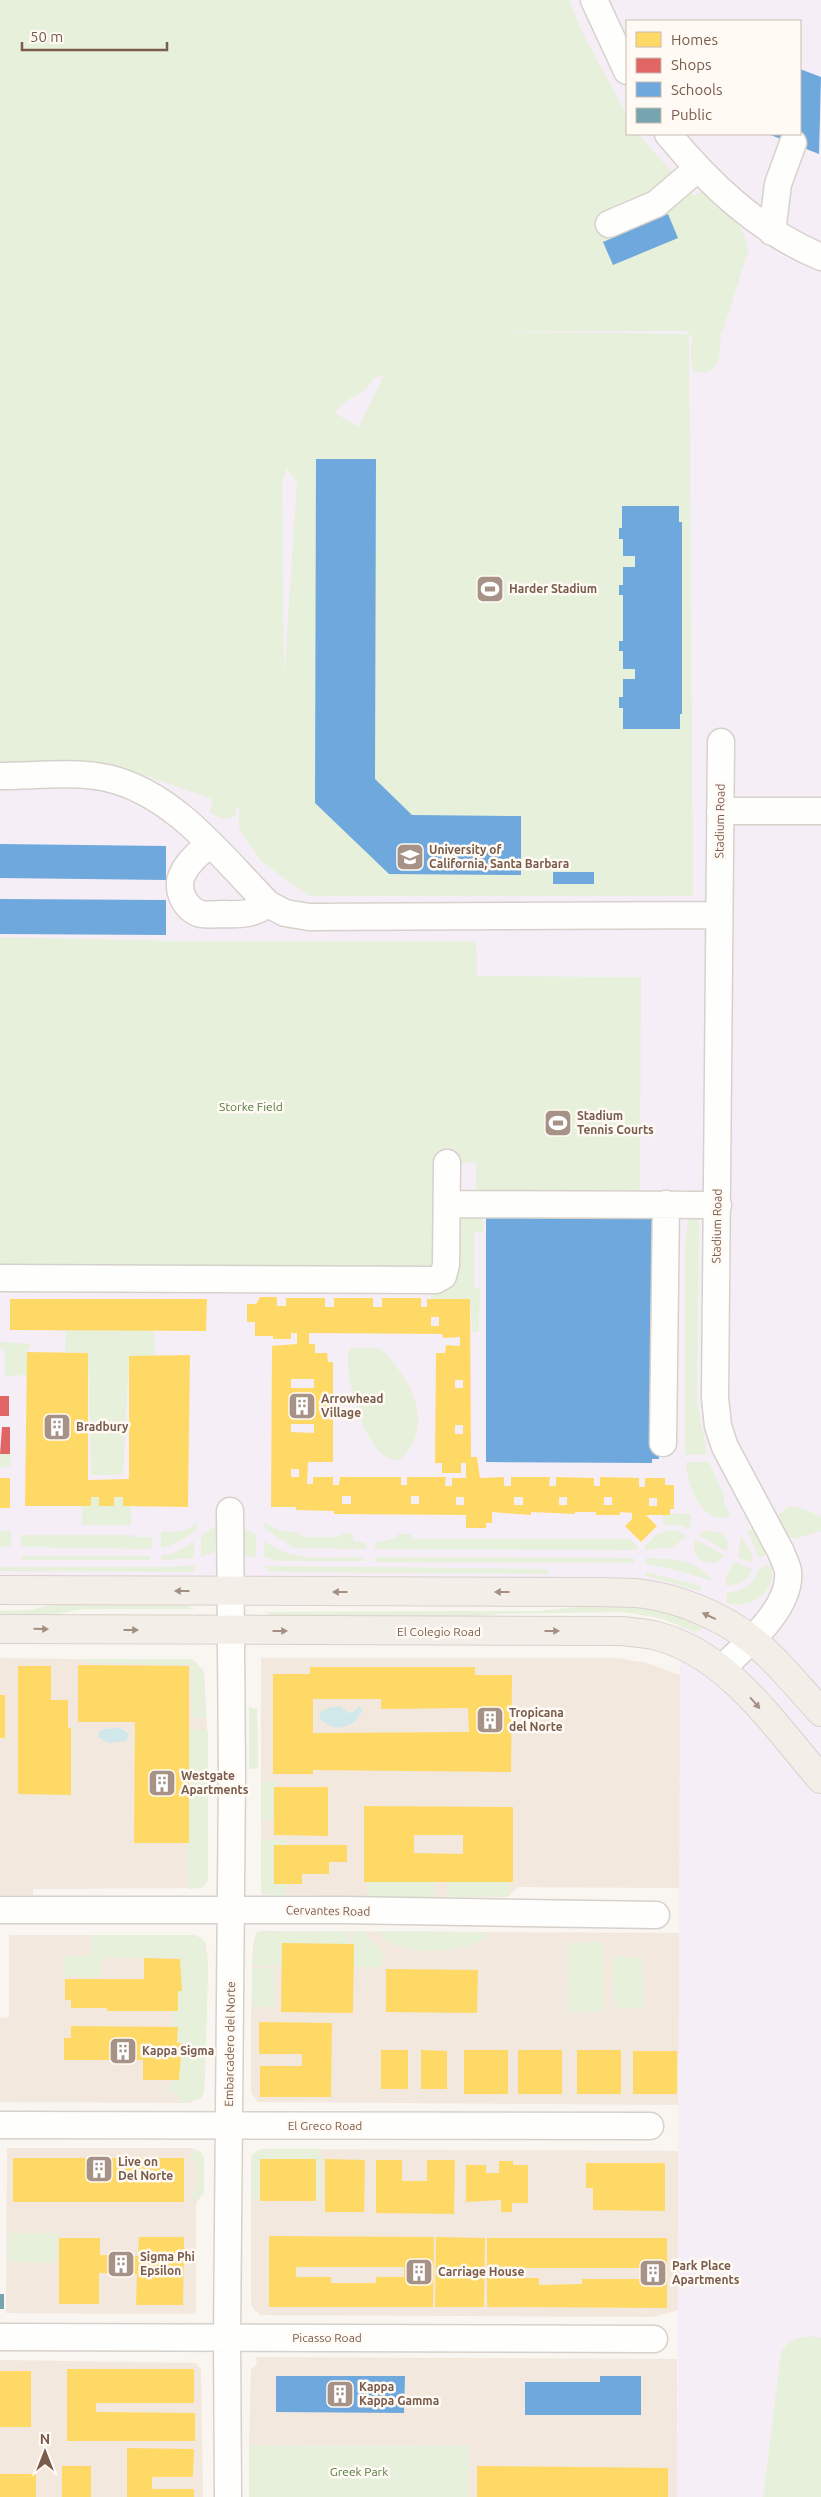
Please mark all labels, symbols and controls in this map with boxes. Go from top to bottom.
scale bar [22,20,168,52]
legend [626,20,801,135]
text: 50 m [30,28,63,45]
text: Homes [671,31,718,48]
text: Shops [671,56,712,73]
text: Schools [671,81,722,98]
text: Public [671,106,712,123]
sports icon: Harder Stadium [475,574,505,604]
place label: Harder Stadium [509,582,597,595]
street label: Stadium Road [712,784,727,858]
school or university icon: University of California, Santa Barbara [395,842,425,872]
place label: University of California, Santa Barbara [429,843,569,870]
park label: Storke Field [219,1100,283,1113]
sports icon: Stadium Tennis Courts [543,1108,573,1138]
place label: Stadium Tennis Courts [577,1109,654,1136]
street label: Stadium Road [709,1189,724,1263]
building icon: Arrowhead Village [287,1391,317,1421]
place label: Arrowhead Village [321,1392,383,1419]
building icon: Bradbury [42,1412,72,1442]
place label: Bradbury [76,1420,129,1433]
one-way arrow [173,1587,189,1595]
one-way arrow [332,1588,348,1596]
one-way arrow [494,1588,510,1596]
one-way arrow [702,1611,716,1619]
street label: El Colegio Road [397,1625,481,1638]
one-way arrow [33,1626,49,1634]
one-way arrow [123,1626,139,1634]
one-way arrow [273,1627,289,1635]
one-way arrow [544,1627,560,1635]
one-way arrow [750,1697,761,1710]
building icon: Tropicana del Norte [475,1705,505,1735]
place label: Tropicana del Norte [509,1706,564,1733]
building icon: Westgate Apartments [147,1768,177,1798]
place label: Westgate Apartments [181,1769,249,1796]
street label: Cervantes Road [286,1903,370,1918]
street label: Embarcadero del Norte [222,1981,237,2107]
building icon: Kappa Sigma [108,2036,138,2066]
place label: Kappa Sigma [142,2044,214,2057]
street label: El Greco Road [288,2119,362,2132]
building icon: Live on Del Norte [84,2154,114,2184]
place label: Live on Del Norte [118,2155,173,2182]
building icon: Sigma Phi Epsilon [106,2249,136,2279]
place label: Sigma Phi Epsilon [140,2250,195,2277]
building icon: Carriage House [404,2257,434,2287]
building icon: Park Place Apartments [638,2258,668,2288]
place label: Park Place Apartments [672,2259,740,2286]
place label: Carriage House [438,2265,524,2278]
street label: Picasso Road [292,2331,362,2344]
building icon: Kappa Kappa Gamma [325,2379,355,2409]
place label: Kappa Kappa Gamma [359,2380,439,2407]
north arrow [20,2427,70,2477]
text: N [40,2431,50,2447]
park label: Greek Park [330,2465,388,2478]

